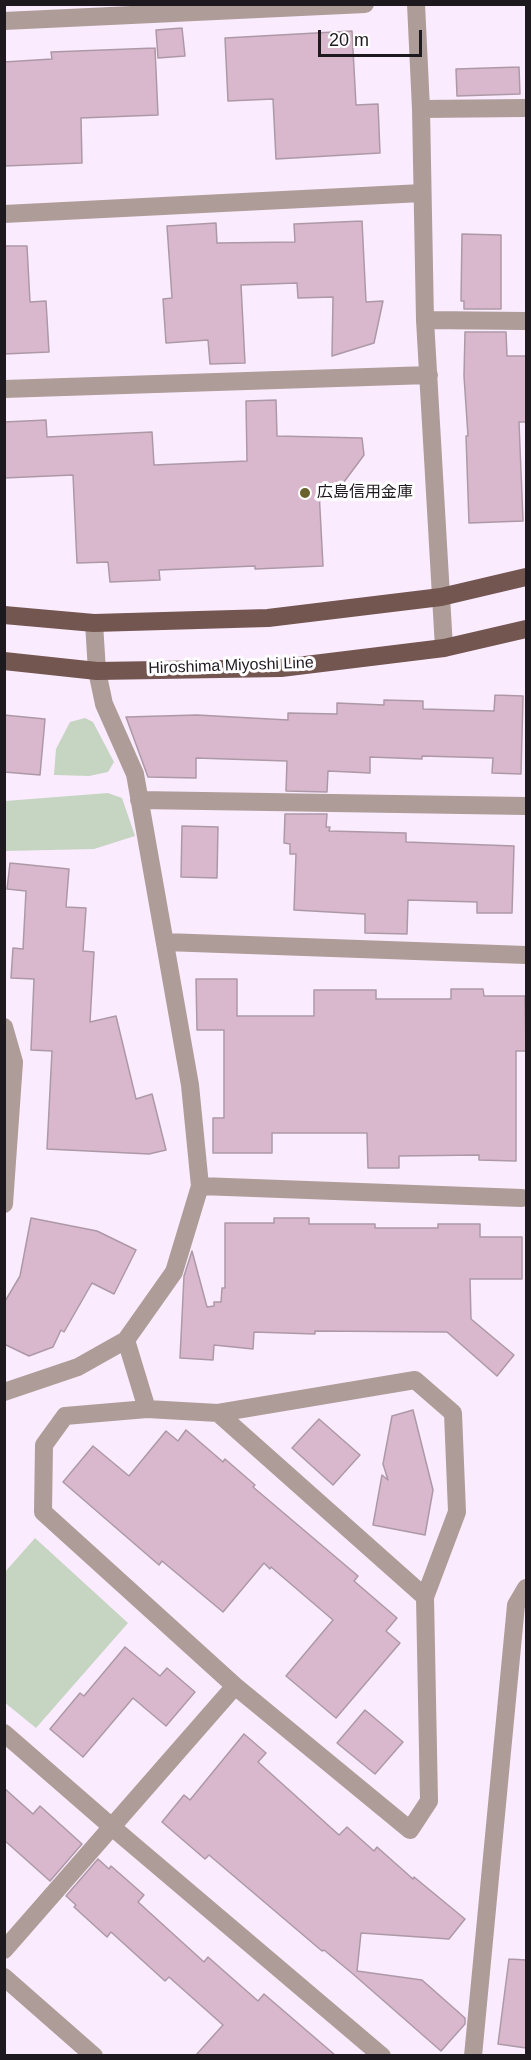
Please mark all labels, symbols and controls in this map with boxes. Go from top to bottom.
scale bar [321,18,424,56]
text: 20 m [329,30,369,50]
place label: 広島信用金庫 [317,483,413,503]
marker: 広島信用金庫 [298,486,312,500]
street label: Hiroshima Miyoshi Line [148,654,314,678]

